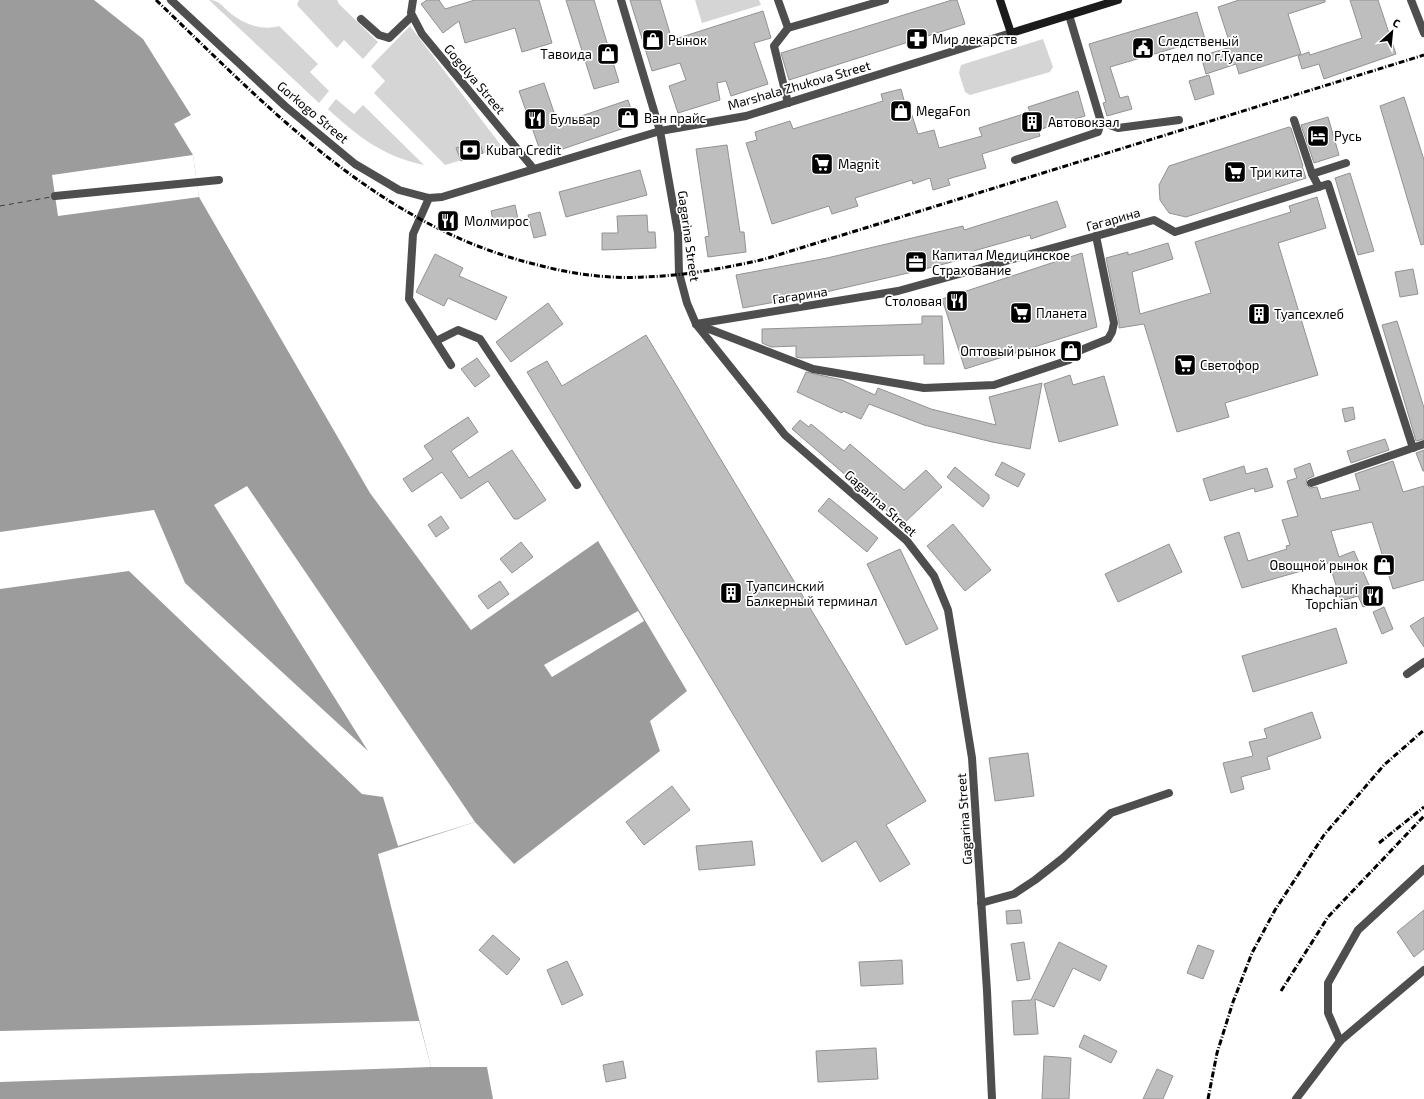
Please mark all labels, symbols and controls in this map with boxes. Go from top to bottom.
north arrow [1372,12,1412,52]
text: С [1391,15,1403,30]
pharmacy icon: Мир лекарств [904,26,930,52]
shop icon: Рынок [640,27,666,53]
place label: Мир лекарств [932,31,1018,47]
place label: Рынок [668,32,707,48]
place label: Следственый отдел по г.Туапсе [1158,33,1263,64]
public building icon: Следственый отдел по г.Туапсе [1130,35,1156,61]
street label: Gogolya Street [441,41,509,117]
shop icon: Тавоида [595,41,621,67]
place label: Тавоида [540,46,592,62]
street label: Marshala Zhukova Street [726,57,872,113]
street label: Gorkogo Street [274,78,352,146]
shop icon: MegaFon [888,98,914,124]
place label: MegaFon [916,103,970,119]
shop icon: Ван прайс [615,105,641,131]
restaurant icon: Бульвар [522,106,548,132]
building icon: Автовокзал [1019,109,1045,135]
place label: Ван прайс [644,110,706,126]
place label: Бульвар [550,111,600,127]
place label: Автовокзал [1048,114,1119,130]
hotel icon: Русь [1305,123,1331,149]
place label: Русь [1334,128,1362,144]
bank icon: Kuban Credit [457,137,483,163]
place label: Kuban Credit [486,142,561,158]
supermarket icon: Magnit [809,151,835,177]
place label: Magnit [838,156,880,172]
supermarket icon: Три кита [1222,159,1248,185]
place label: Три кита [1250,164,1303,180]
street label: Gagarina Street [675,189,703,283]
street label: Гагарина [1084,204,1142,234]
restaurant icon: Молмирос [435,208,461,234]
place label: Молмирос [464,213,529,229]
place label: Капитал Медицинское Страхование [932,247,1070,278]
office icon: Капитал Медицинское Страхование [903,249,929,275]
street label: Гагарина [771,283,829,307]
restaurant icon: Столовая [944,288,970,314]
place label: Столовая [885,293,942,309]
supermarket icon: Планета [1008,300,1034,326]
building icon: Туапсехлеб [1246,301,1272,327]
place label: Планета [1036,305,1087,321]
place label: Туапсехлеб [1274,306,1344,322]
shop icon: Оптовый рынок [1058,338,1084,364]
place label: Оптовый рынок [960,343,1056,359]
supermarket icon: Светофор [1172,352,1198,378]
place label: Светофор [1200,357,1259,373]
street label: Gagarina Street [842,466,920,540]
shop icon: Овощной рынок [1371,552,1397,578]
place label: Овощной рынок [1269,557,1368,573]
place label: Туапсинский Балкерный терминал [746,578,878,609]
building icon: Туапсинский Балкерный терминал [718,580,744,606]
place label: Khachapuri Topchian [1291,581,1358,612]
restaurant icon: Khachapuri Topchian [1360,583,1386,609]
street label: Gagarina Street [953,773,975,865]

